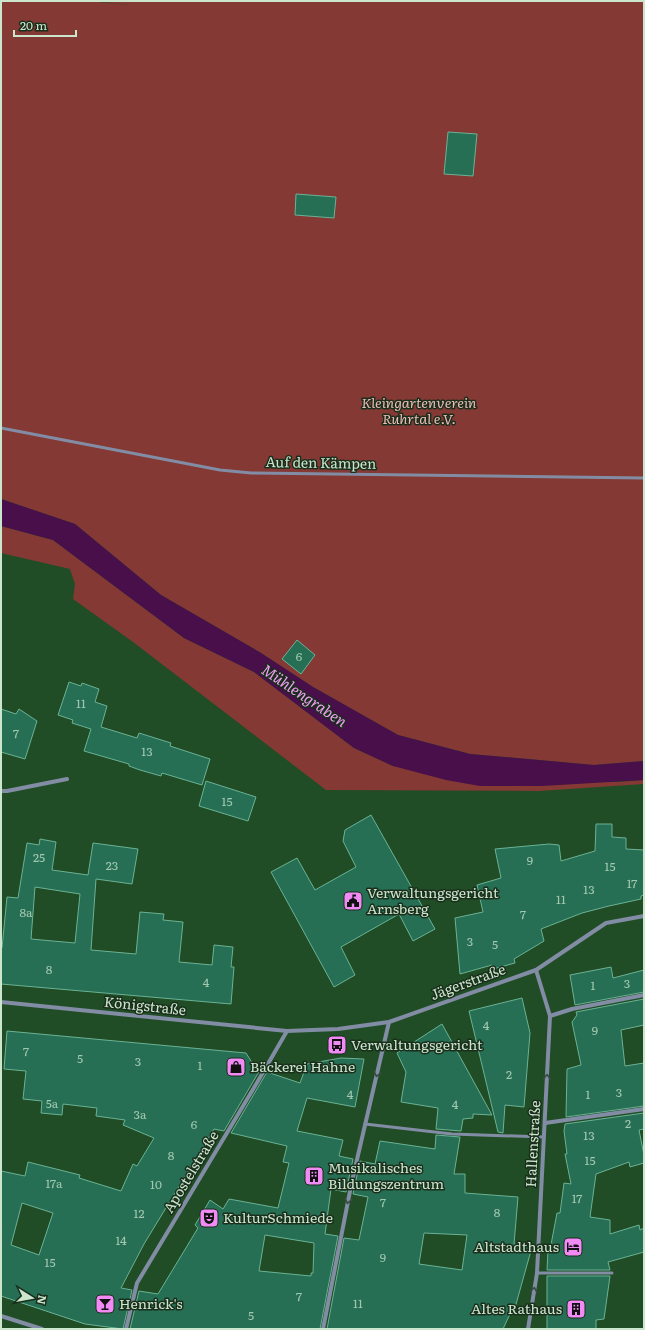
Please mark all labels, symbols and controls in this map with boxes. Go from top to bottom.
scale bar [14,12,76,38]
text: 20 m [20,16,47,34]
park label: Kleingartenverein Ruhrtal e.V. [362,392,477,428]
street label: Auf den Kämpen [266,451,377,473]
house number: 6 [296,647,303,665]
water label: Mühlengraben [258,658,352,732]
house number: 11 [76,694,86,712]
house number: 7 [13,724,19,742]
house number: 13 [141,742,153,760]
house number: 15 [222,792,232,810]
house number: 25 [33,848,45,866]
house number: 9 [527,851,533,869]
house number: 23 [106,856,118,874]
house number: 15 [605,857,615,875]
house number: 17 [627,874,637,892]
house number: 13 [583,880,595,898]
place label: Verwaltungsgericht Arnsberg [367,882,499,918]
public building icon: Verwaltungsgericht Arnsberg [342,890,364,912]
house number: 11 [556,890,566,908]
house number: 8a [19,903,33,921]
house number: 7 [520,905,526,923]
house number: 3 [467,932,473,950]
house number: 5 [492,935,498,953]
street label: Jägerstraße [427,958,508,1004]
house number: 8 [46,960,53,978]
house number: 4 [203,973,210,991]
house number: 3 [624,974,630,992]
house number: 1 [591,976,596,994]
street label: Königstraße [103,991,187,1019]
house number: 4 [483,1016,490,1034]
house number: 9 [592,1021,598,1039]
bus stop icon: Verwaltungsgericht [326,1034,348,1056]
place label: Verwaltungsgericht [351,1034,483,1054]
house number: 7 [23,1042,29,1060]
house number: 5 [77,1049,83,1067]
house number: 3 [135,1052,141,1070]
house number: 1 [198,1056,203,1074]
shop icon: Bäckerei Hahne [225,1056,247,1078]
place label: Bäckerei Hahne [250,1056,355,1076]
house number: 2 [506,1065,512,1083]
one-way arrow [373,1070,382,1077]
one-way arrow [543,1074,551,1080]
house number: 3 [616,1083,622,1101]
house number: 4 [347,1085,354,1103]
house number: 1 [586,1085,591,1103]
house number: 5a [46,1094,59,1112]
house number: 4 [452,1095,459,1113]
street label: Hallenstraße [520,1100,544,1188]
house number: 3a [134,1105,147,1123]
house number: 2 [625,1114,631,1132]
house number: 6 [191,1115,198,1133]
house number: 13 [583,1126,595,1144]
street label: Apostelstraße [158,1127,223,1216]
house number: 8 [168,1146,175,1164]
house number: 15 [585,1151,595,1169]
place label: Musikalisches Bildungszentrum [328,1157,444,1193]
building icon: Musikalisches Bildungszentrum [303,1165,325,1187]
house number: 17a [45,1174,63,1192]
house number: 10 [150,1175,162,1193]
house number: 17 [572,1189,582,1207]
house number: 7 [380,1193,386,1211]
one-way arrow [344,1198,352,1204]
house number: 8 [494,1203,501,1221]
house number: 12 [134,1204,144,1222]
theatre icon: KulturSchmiede [198,1207,220,1229]
place label: KulturSchmiede [223,1207,333,1227]
house number: 14 [115,1231,127,1249]
place label: Altstadthaus [474,1236,559,1256]
hotel icon: Altstadthaus [562,1236,584,1258]
house number: 9 [380,1248,386,1266]
house number: 15 [45,1253,55,1271]
north arrow [12,1278,52,1318]
house number: 7 [296,1287,302,1305]
one-way arrow [529,1287,538,1294]
bar icon: Henrick's [94,1293,116,1315]
place label: Henrick's [119,1293,183,1313]
text: N [34,1294,52,1306]
house number: 11 [353,1294,363,1312]
place label: Altes Rathaus [471,1298,562,1318]
building icon: Altes Rathaus [565,1298,587,1320]
house number: 5 [248,1306,254,1324]

